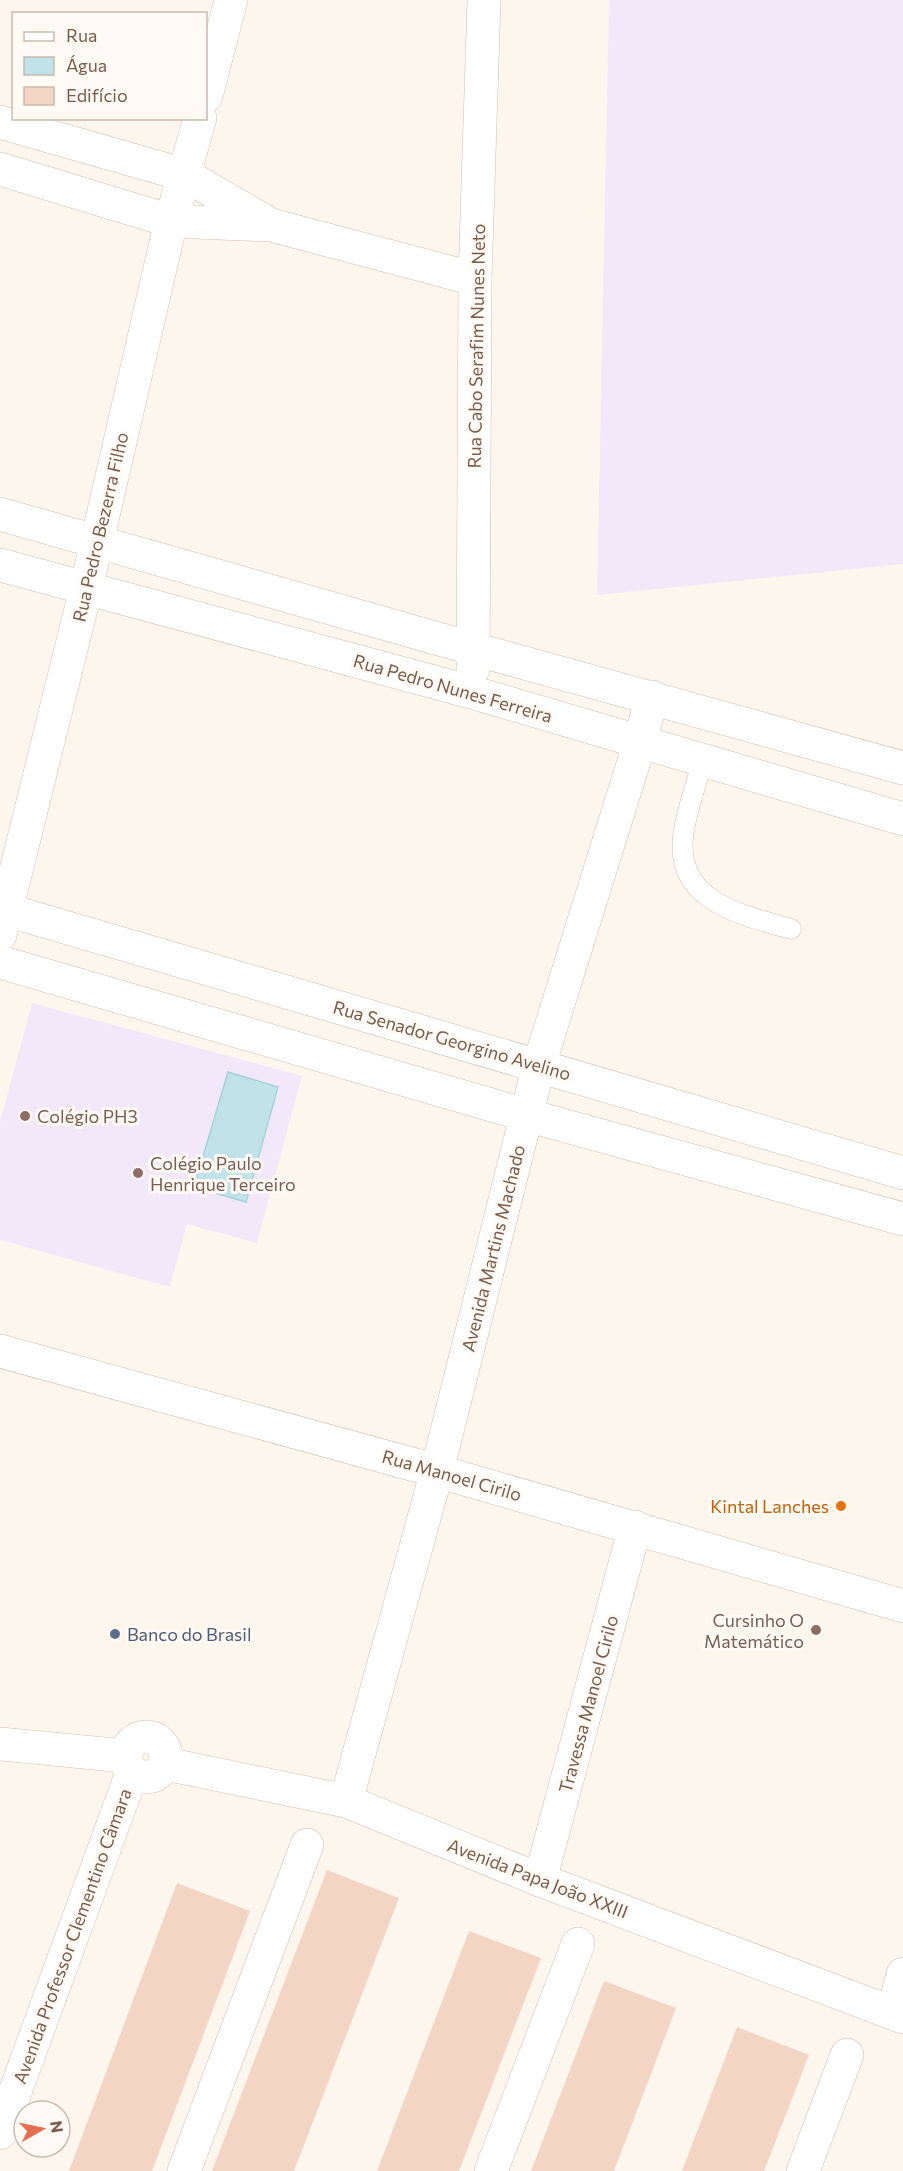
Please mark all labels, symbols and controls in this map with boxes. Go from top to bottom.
legend [12,12,207,120]
text: Rua [66,24,97,46]
text: Água [66,54,107,76]
text: Edifício [66,84,128,106]
street label: Rua Cabo Serafim Nunes Neto [463,223,489,469]
street label: Rua Pedro Bezerra Filho [67,430,133,624]
street label: Rua Pedro Nunes Ferreira [351,649,555,727]
street label: Rua Senador Georgino Avelino [331,995,573,1085]
place label: Colégio PH3 [37,1105,138,1127]
marker: Colégio PH3 [18,1109,32,1123]
street label: Avenida Martins Machado [457,1142,529,1354]
place label: Colégio Paulo Henrique Terceiro [150,1152,296,1195]
marker: Colégio Paulo Henrique Terceiro [131,1166,145,1180]
street label: Rua Manoel Cirilo [380,1445,524,1505]
place label: Kintal Lanches [710,1495,829,1517]
marker: Kintal Lanches [834,1499,848,1513]
place label: Cursinho O Matemático [704,1609,804,1652]
street label: Travessa Manoel Cirilo [554,1613,622,1795]
place label: Banco do Brasil [127,1623,251,1645]
marker: Cursinho O Matemático [809,1623,823,1637]
marker: Banco do Brasil [108,1627,122,1641]
street label: Avenida Professor Clementino Câmara [8,1785,136,2087]
street label: Avenida Papa João XXIII [445,1833,631,1923]
north arrow [12,2099,72,2159]
text: N [47,2119,68,2134]

